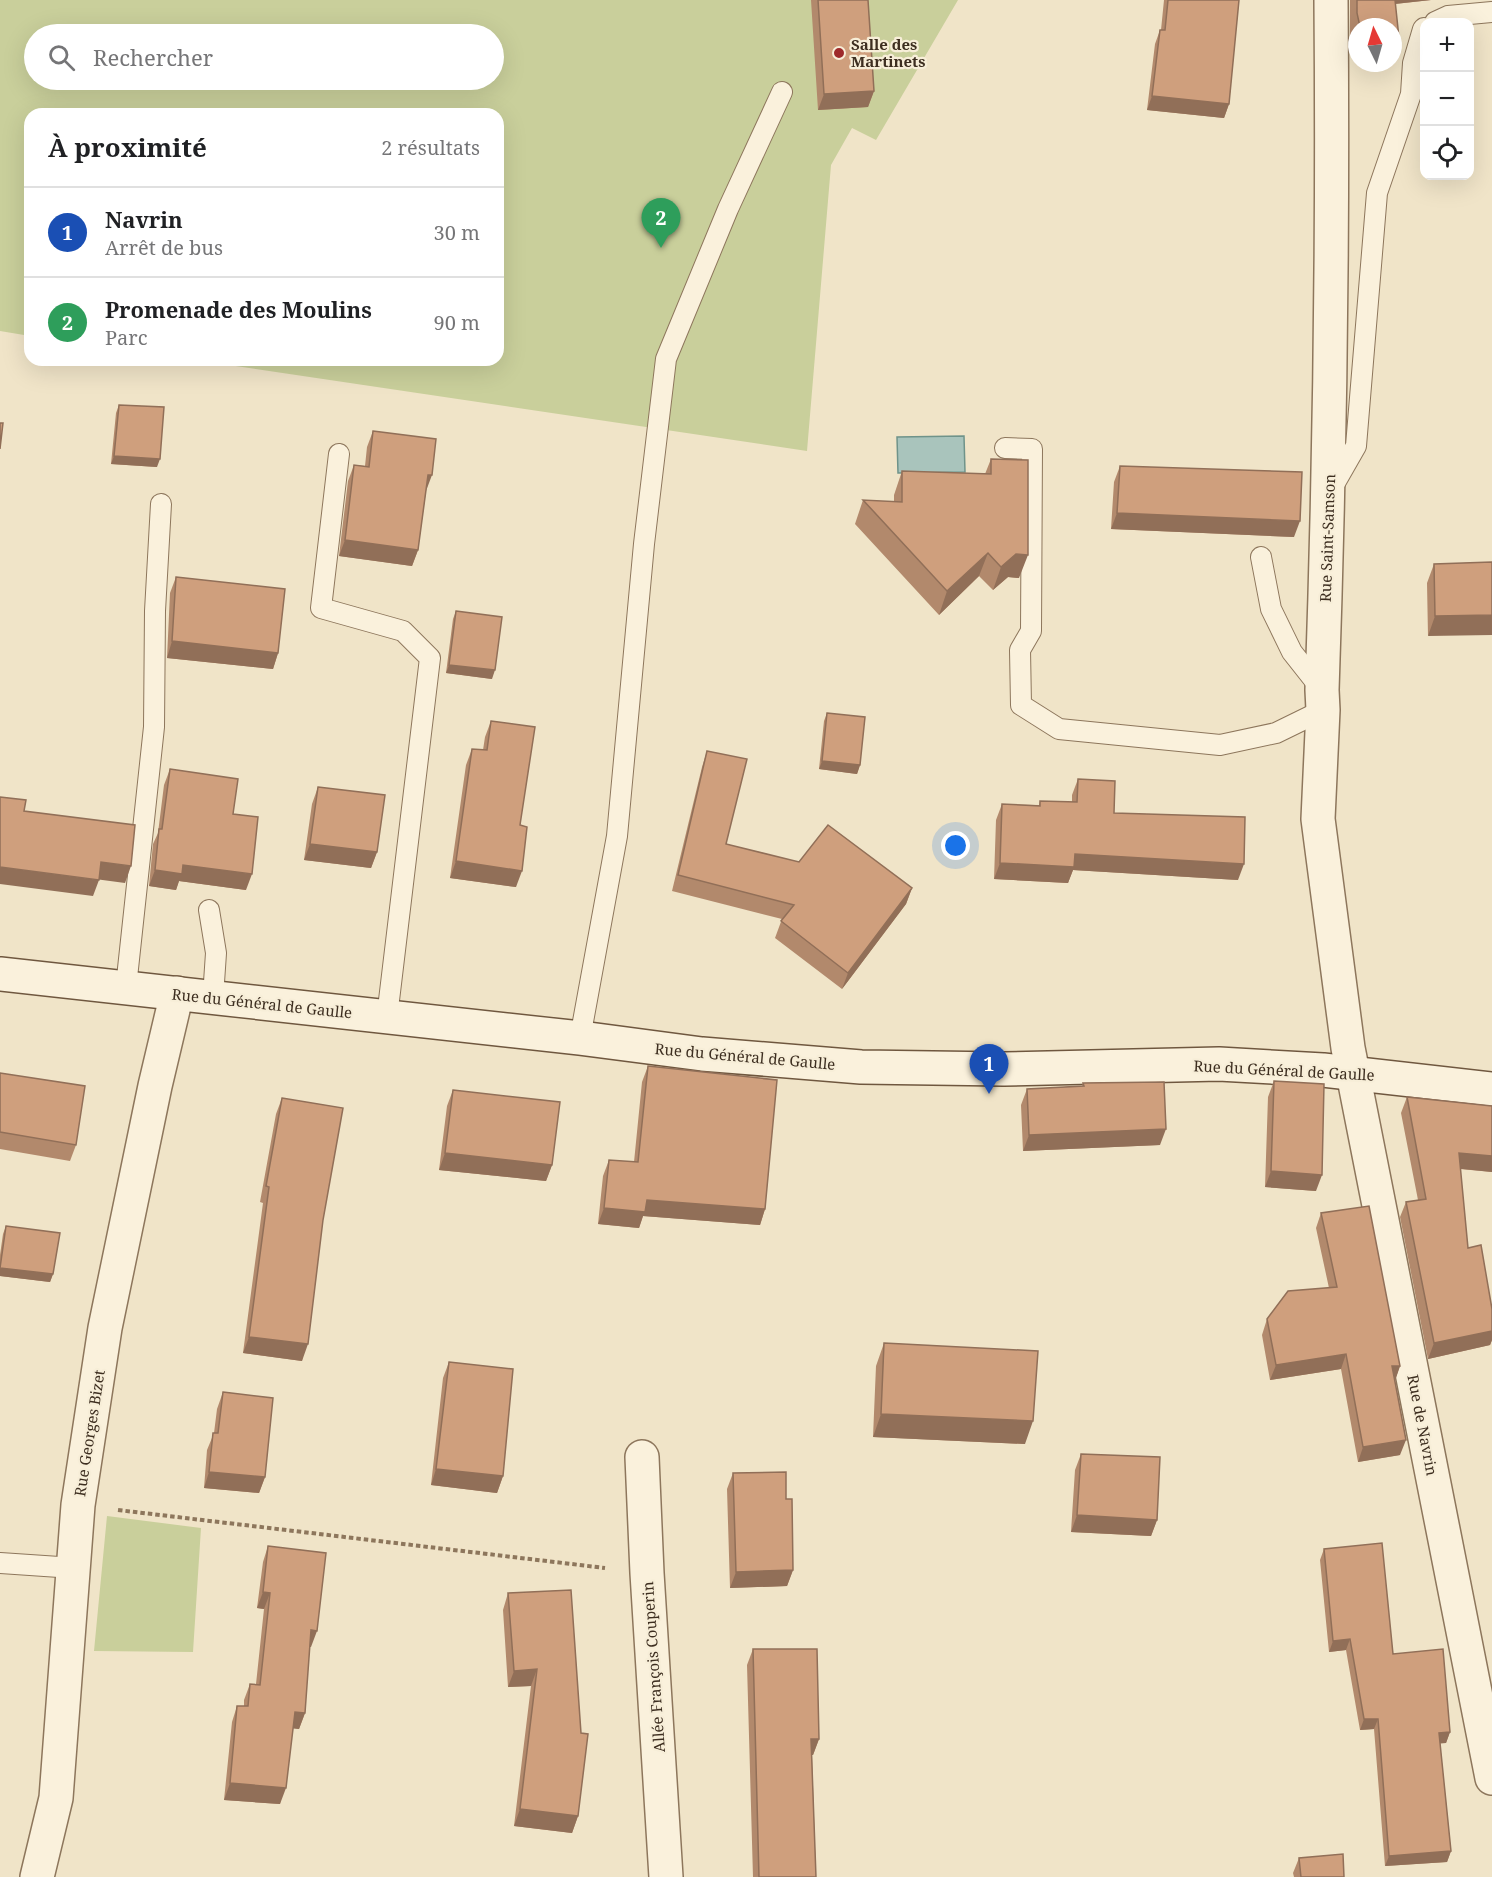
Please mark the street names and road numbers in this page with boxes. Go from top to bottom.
street label: Rue Saint-Samson [1315,473,1339,602]
street label: Rue du Général de Gaulle [171,984,353,1022]
street label: Rue du Général de Gaulle [654,1038,836,1074]
street label: Rue du Général de Gaulle [1193,1055,1375,1085]
street label: Rue Georges Bizet [69,1368,109,1498]
street label: Rue de Navrin [1403,1373,1443,1478]
street label: Allée François Couperin [637,1581,669,1753]

